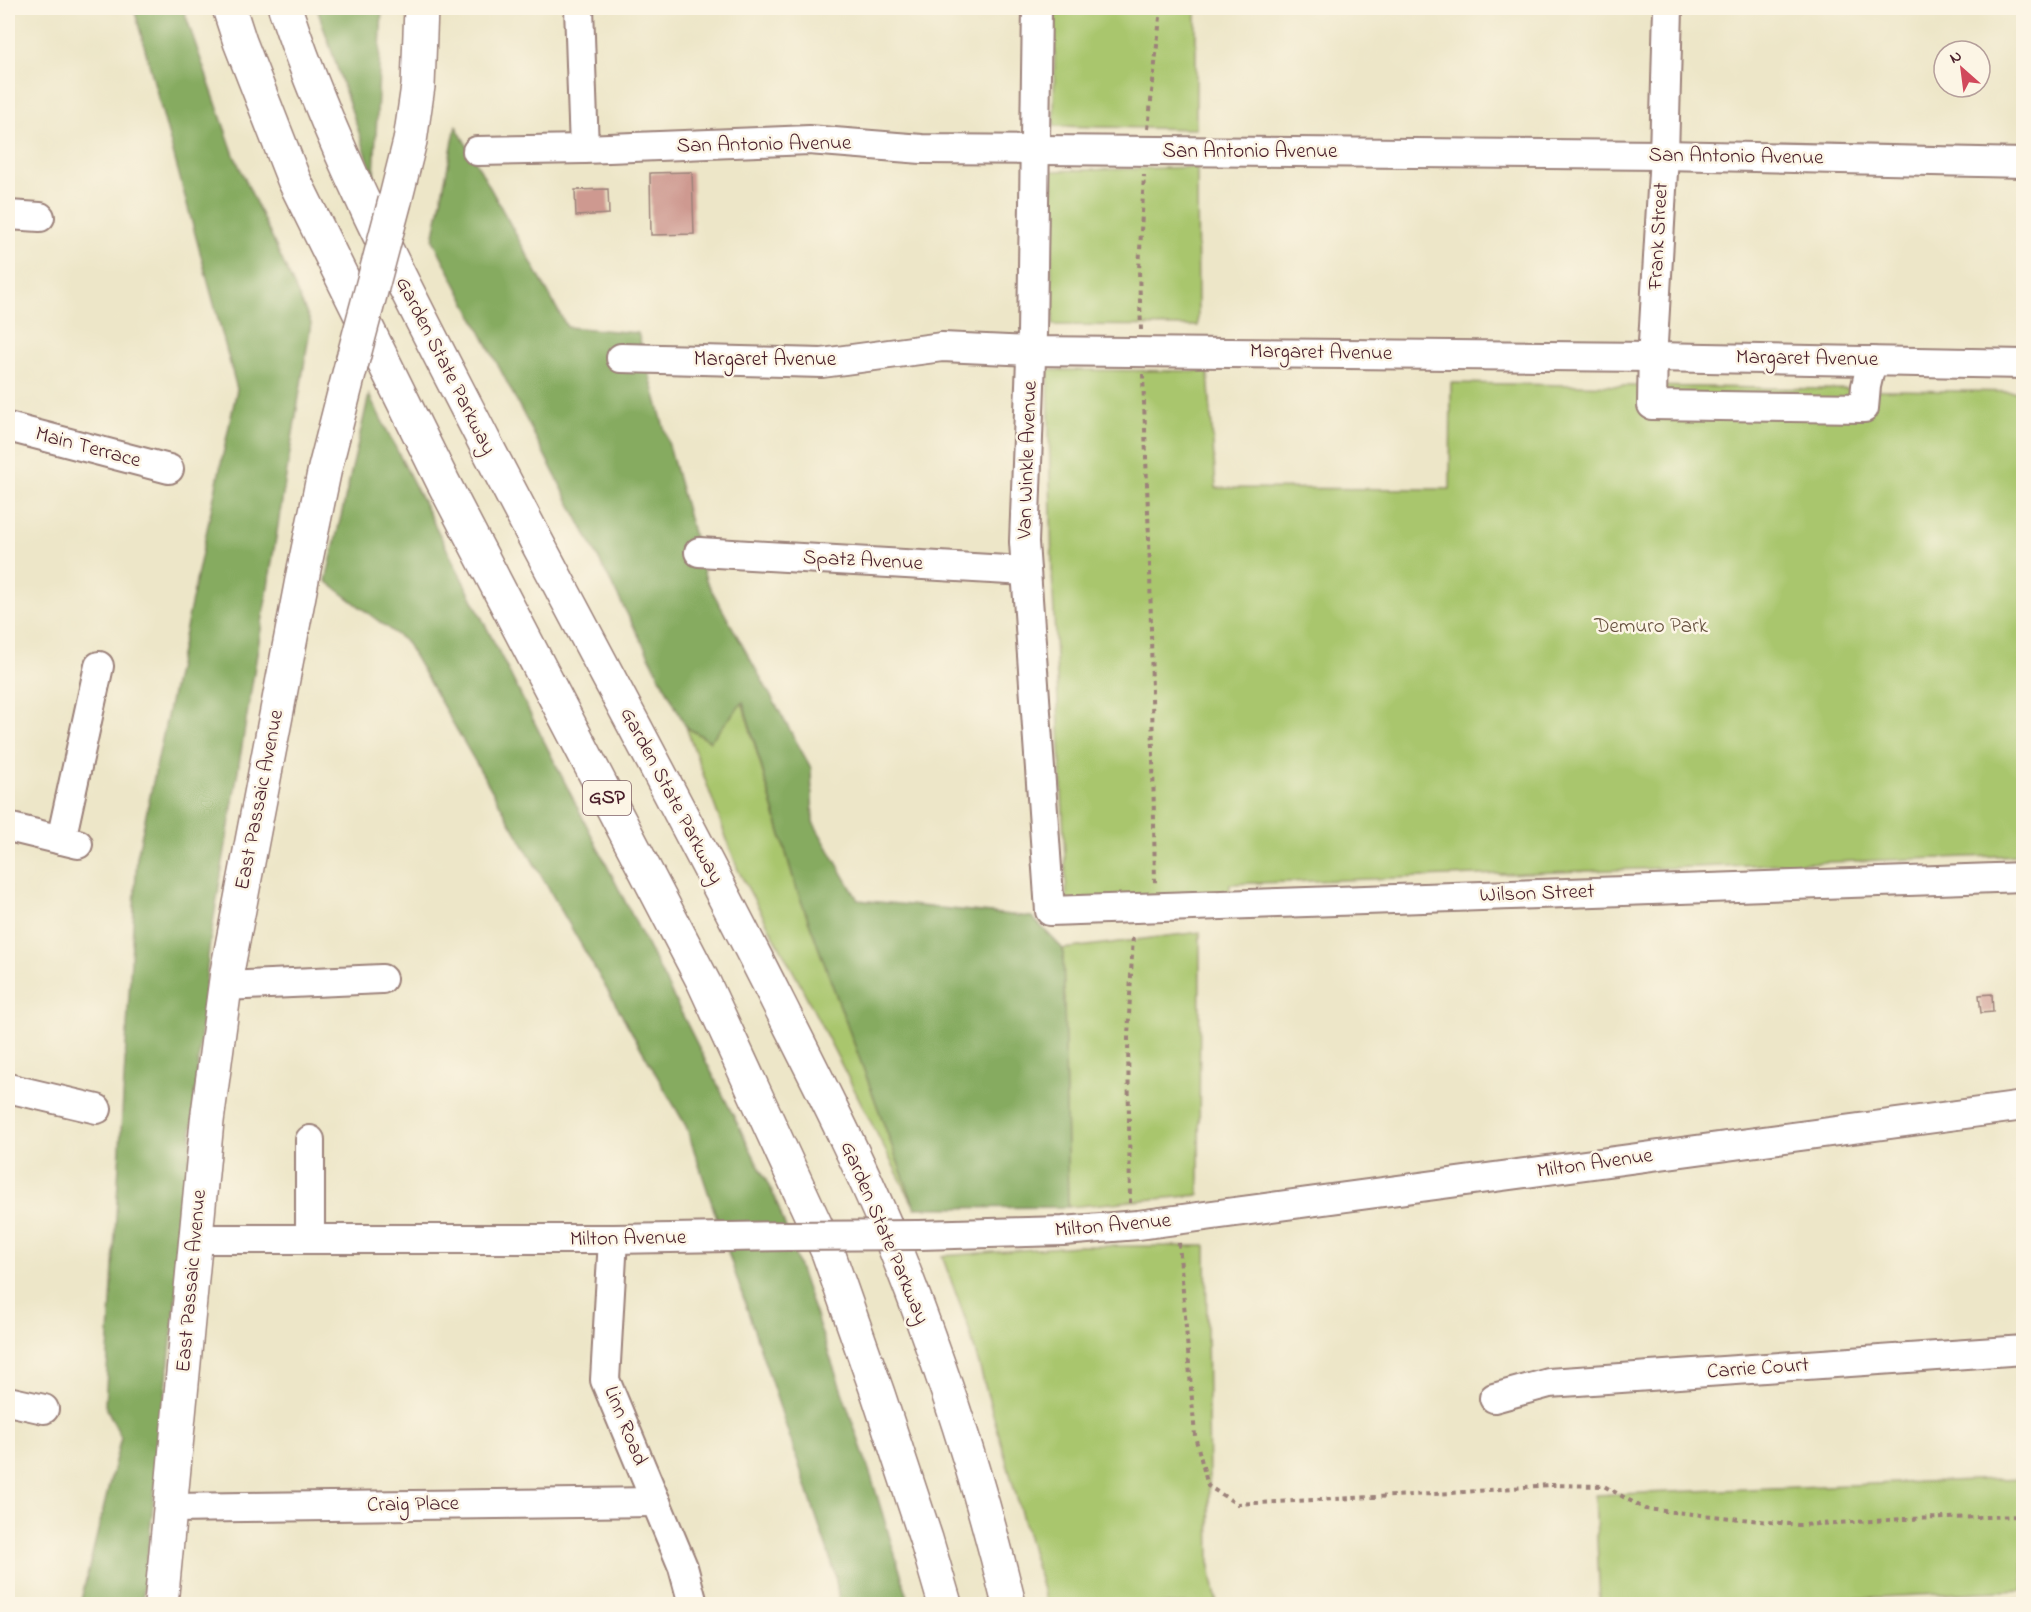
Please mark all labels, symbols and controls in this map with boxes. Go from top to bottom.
north arrow [1932,39,1992,99]
text: N [1945,44,1966,71]
street label: San Antonio Avenue [676,128,852,162]
street label: San Antonio Avenue [1163,137,1338,167]
street label: San Antonio Avenue [1648,140,1824,174]
street label: Frank Street [1641,182,1677,291]
street label: Garden State Parkway [385,272,503,461]
street label: Margaret Avenue [1250,337,1393,371]
street label: Margaret Avenue [1736,343,1879,377]
street label: Margaret Avenue [694,345,837,377]
street label: Van Winkle Avenue [1010,380,1046,541]
street label: Main Terrace [32,420,145,477]
street label: Spatz Avenue [802,543,924,579]
park label: Demuro Park [1593,612,1709,642]
street label: Garden State Parkway [610,702,730,891]
street label: East Passaic Avenue [228,707,292,893]
road number: GSP [583,781,631,815]
street label: Wilson Street [1479,877,1595,911]
street label: Garden State Parkway [830,1137,936,1330]
street label: Milton Avenue [1535,1141,1655,1187]
street label: East Passaic Avenue [169,1188,215,1374]
street label: Milton Avenue [1054,1206,1173,1246]
street label: Milton Avenue [570,1223,687,1255]
street label: Carrie Court [1706,1350,1810,1388]
street label: Linn Road [596,1382,655,1470]
street label: Craig Place [367,1489,460,1523]

